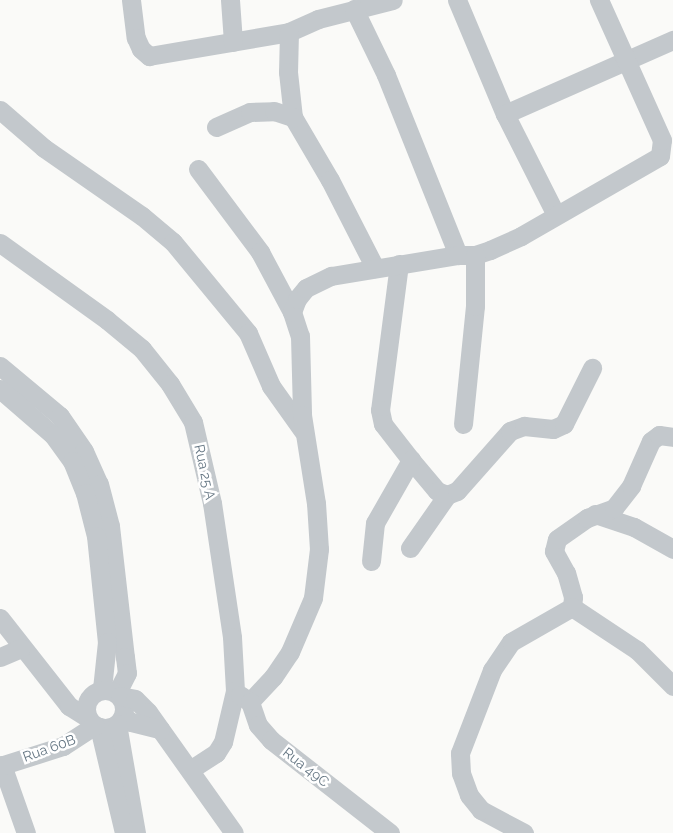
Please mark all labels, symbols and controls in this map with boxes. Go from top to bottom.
street label: Rua 25 A [191,443,219,501]
street label: Rua 60B [20,731,78,765]
street label: Rua 49C [280,744,332,790]

